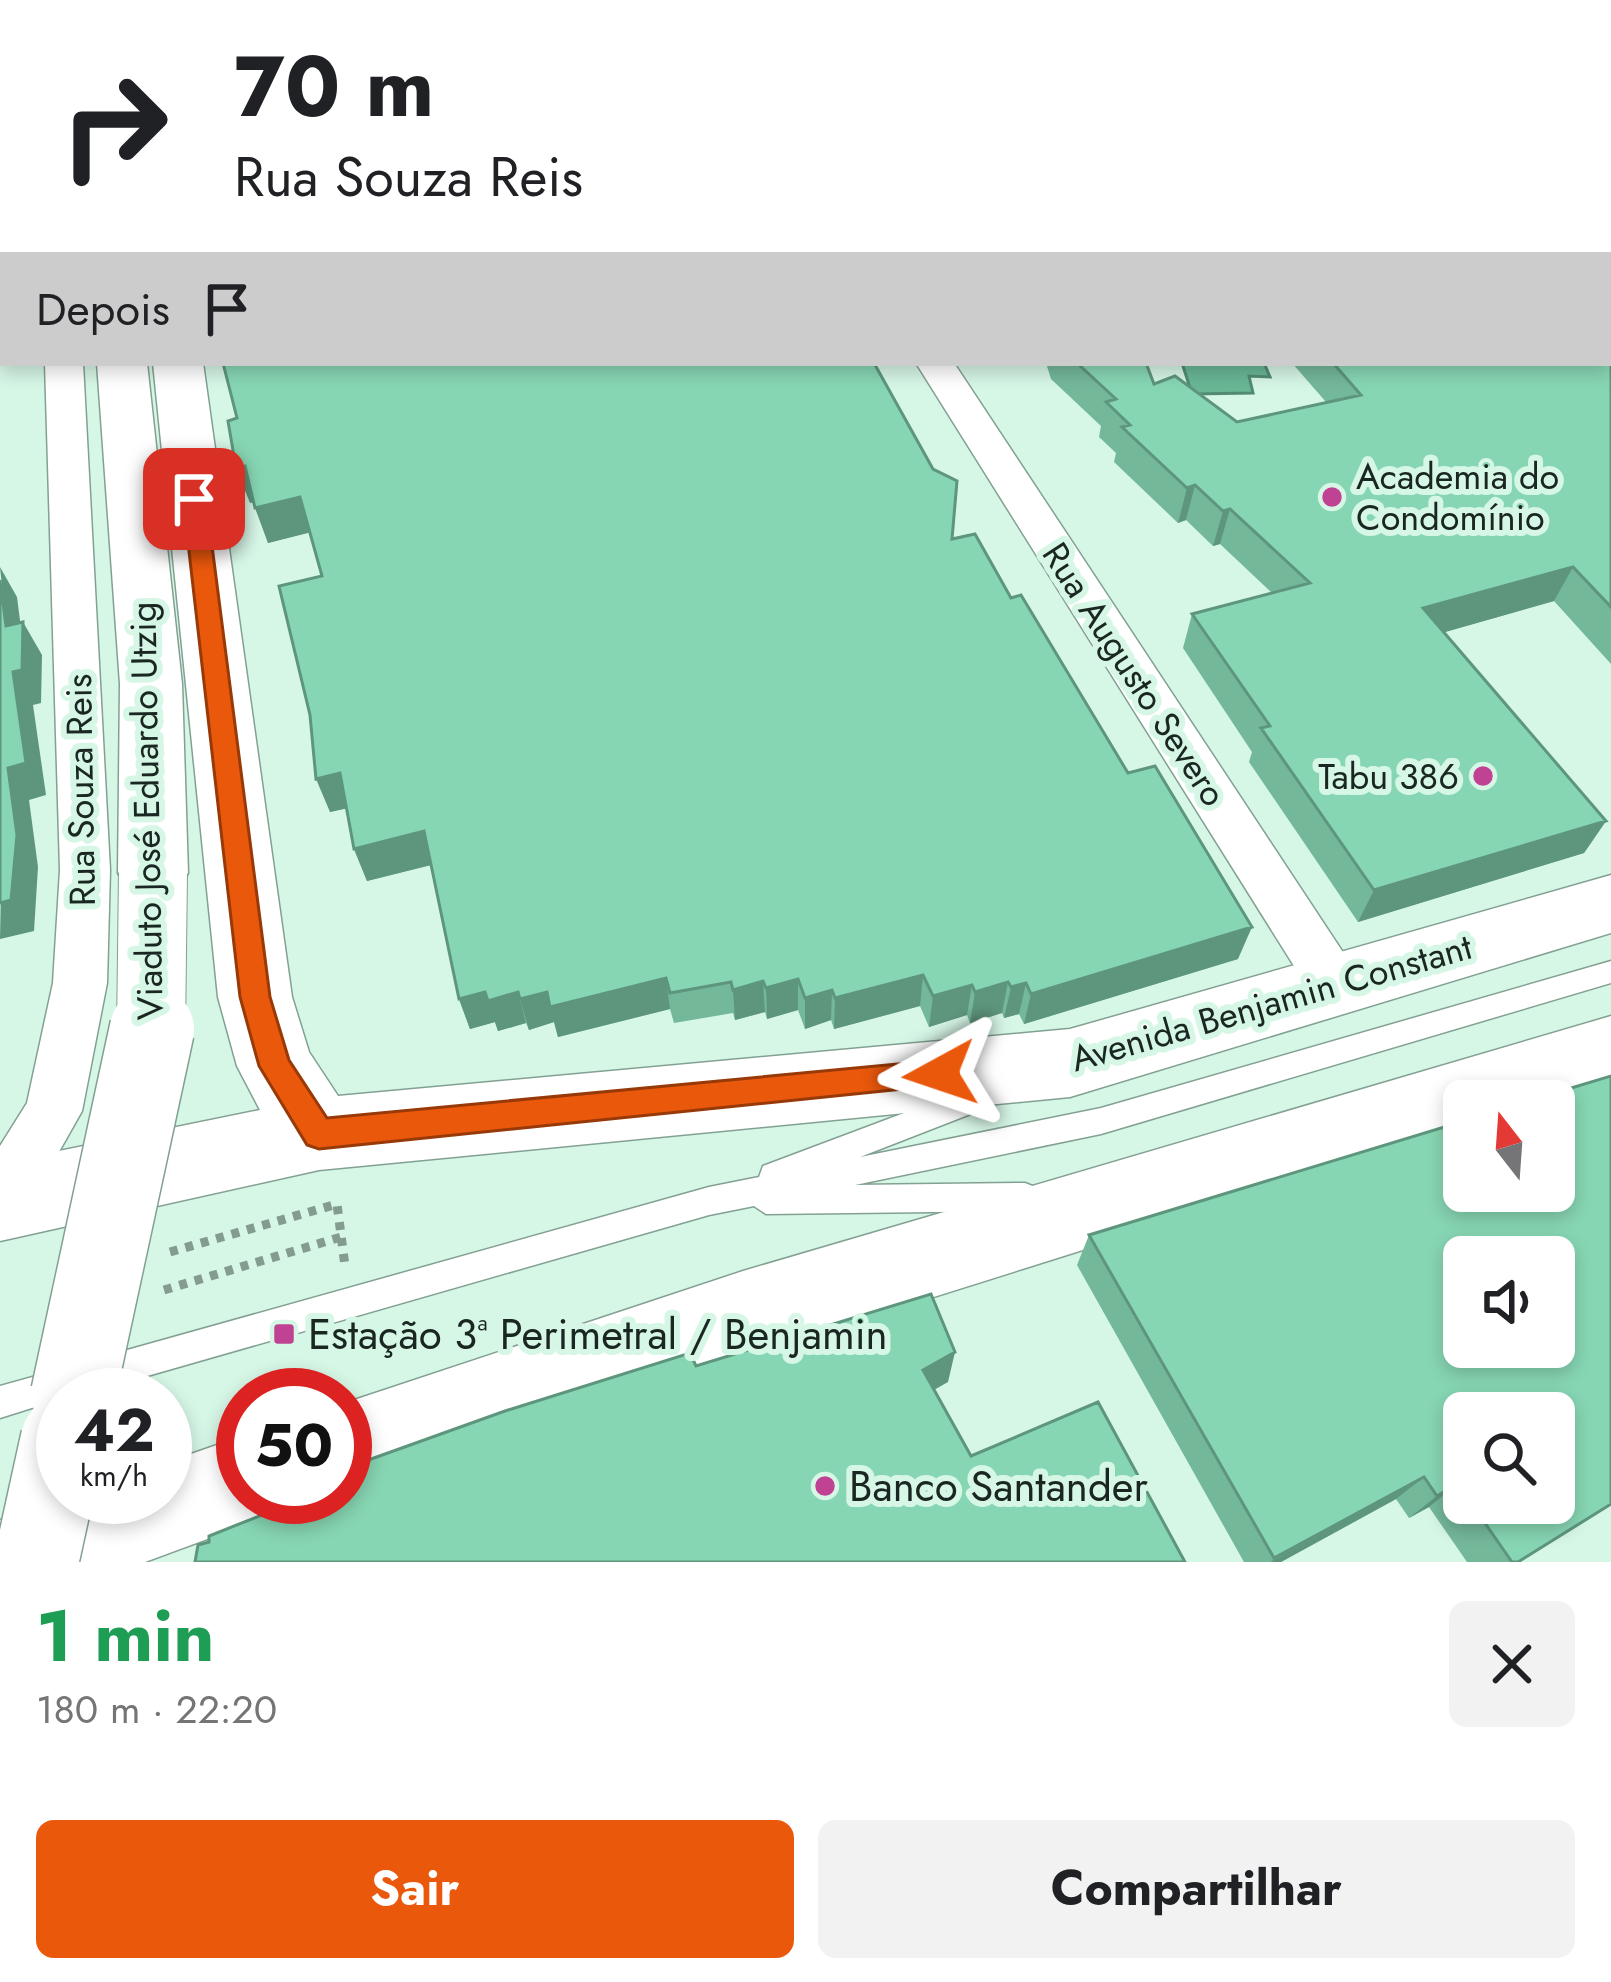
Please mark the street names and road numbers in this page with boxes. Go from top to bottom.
street label: Rua Augusto Severo [1030,532,1240,816]
street label: Viaduto José Eduardo Utzig [116,601,176,1021]
street label: Rua Souza Reis [52,673,108,907]
street label: Avenida Benjamin Constant [1064,920,1478,1084]

